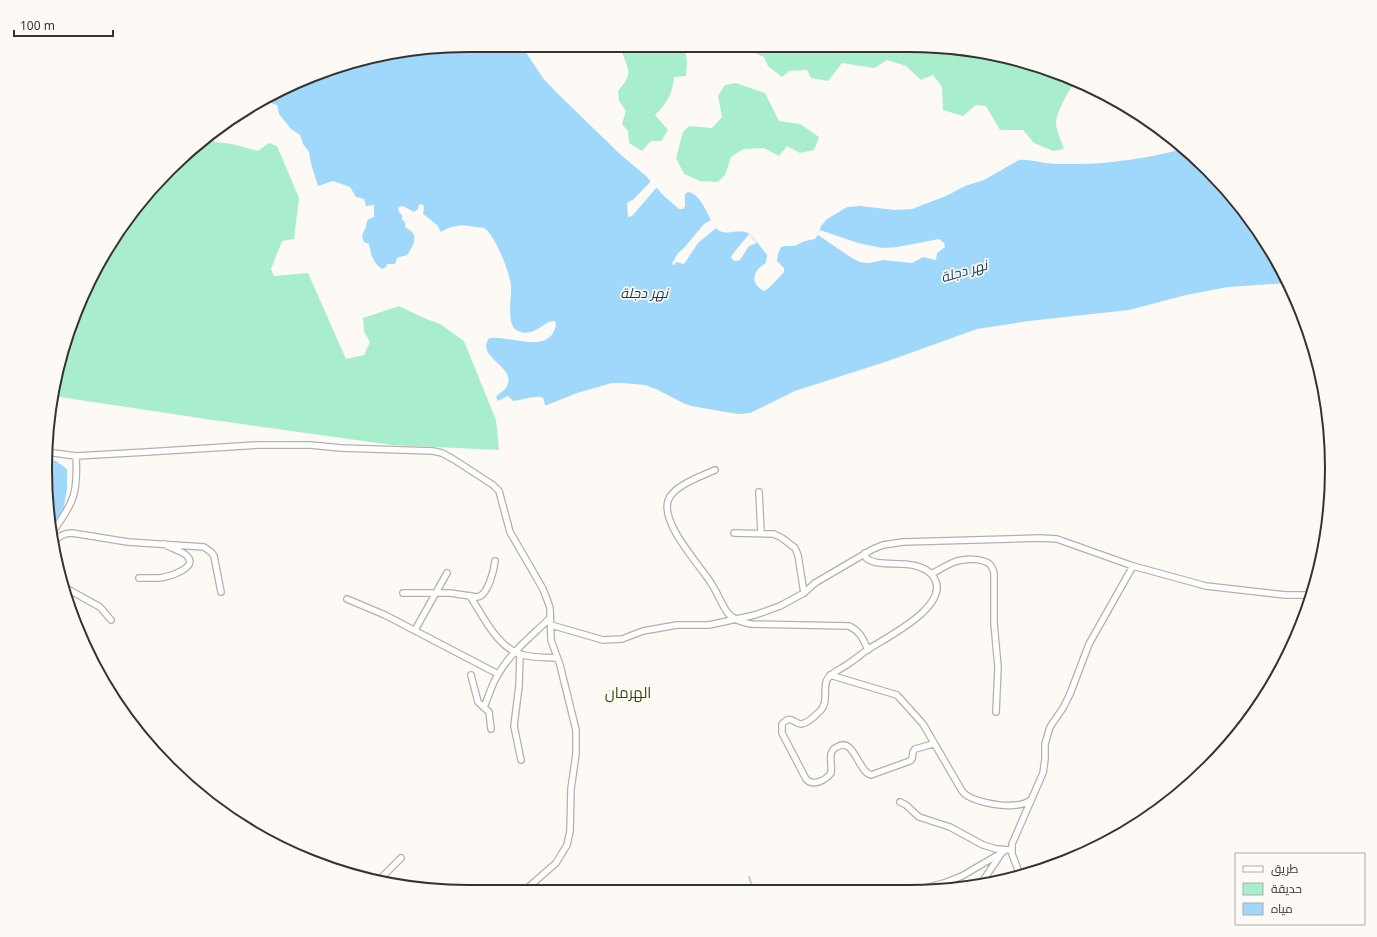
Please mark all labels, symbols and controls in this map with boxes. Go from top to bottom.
scale bar [14,12,113,38]
text: 100 m [20,17,55,34]
water label: نهر دجلة [938,254,991,286]
water label: نهر دجلة [620,283,669,302]
district label: الهرمان [605,682,651,703]
legend [1235,853,1365,925]
text: طريق [1271,860,1299,877]
text: حديقة [1271,880,1302,897]
text: مياه [1271,900,1293,917]

